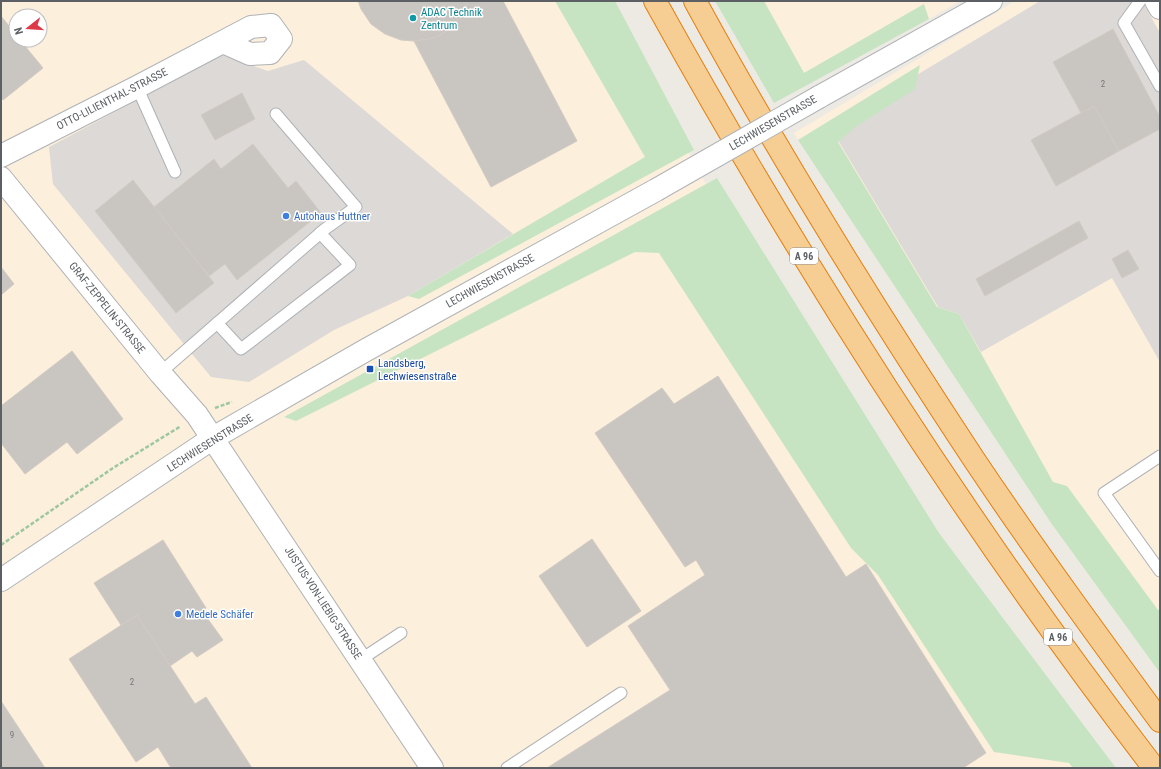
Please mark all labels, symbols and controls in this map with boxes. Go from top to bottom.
place label: ADAC Technik Zentrum [421,6,482,32]
north arrow [8,8,48,48]
marker: ADAC Technik Zentrum [408,13,418,23]
text: N [12,25,26,36]
street label: OTTO-LILIENTHAL-STRASSE [54,65,170,133]
house number: 2 [1101,79,1106,89]
street label: LECHWIESENSTRASSE [727,92,820,153]
place label: Autohaus Huttner [294,210,371,223]
marker: Autohaus Huttner [281,211,291,221]
road number: A 96 [790,248,818,264]
street label: LECHWIESENSTRASSE [444,251,537,311]
street label: GRAF-ZEPPELIN-STRASSE [66,260,148,357]
place label: Landsberg, Lechwiesenstraße [378,357,457,383]
marker: Landsberg, Lechwiesenstraße [365,364,375,374]
street label: LECHWIESENSTRASSE [165,411,256,475]
street label: JUSTUS-VON-LIEBIG-STRASSE [282,544,365,662]
place label: Medele Schäfer [186,608,254,621]
marker: Medele Schäfer [173,609,183,619]
road number: A 96 [1044,629,1072,645]
house number: 2 [130,677,135,687]
house number: 9 [10,730,14,740]

